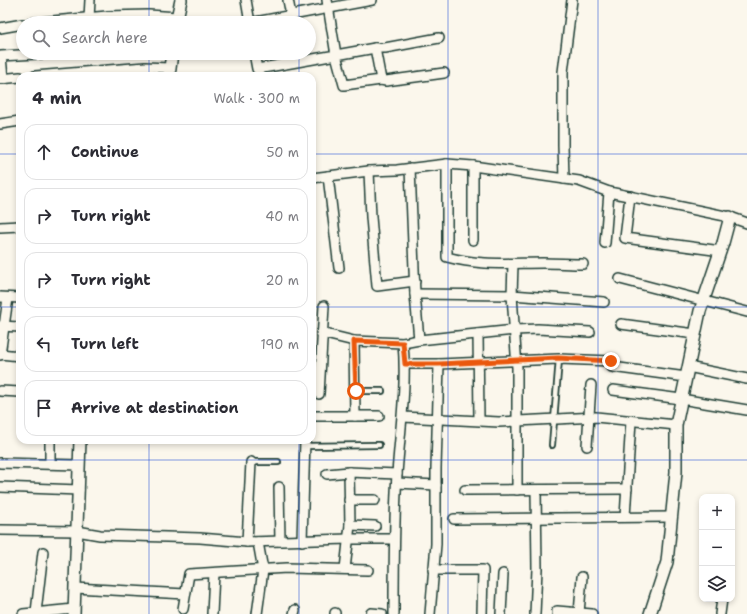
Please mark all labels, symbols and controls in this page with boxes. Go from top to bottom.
search box [16,16,316,60]
icon: search [30,27,52,49]
text: Search here [62,28,148,48]
text: 4 min [32,87,82,109]
text: Walk · 300 m [213,90,300,107]
icon: ahead [33,141,55,163]
text: Continue [71,142,139,162]
text: 50 m [266,144,299,161]
icon: right [33,205,55,227]
text: Turn right [71,206,151,226]
text: 40 m [265,208,299,225]
icon: right [33,269,55,291]
text: Turn right [71,270,151,290]
text: 20 m [266,272,299,289]
icon: left [33,333,55,355]
text: Turn left [71,334,139,354]
text: 190 m [260,336,299,353]
route end [602,352,620,370]
route start [347,382,365,400]
icon: arrive [33,397,55,419]
text: Arrive at destination [71,398,239,418]
map controls [699,494,735,602]
button: + [699,494,735,530]
button: − [699,530,735,566]
button: layers [699,566,735,602]

